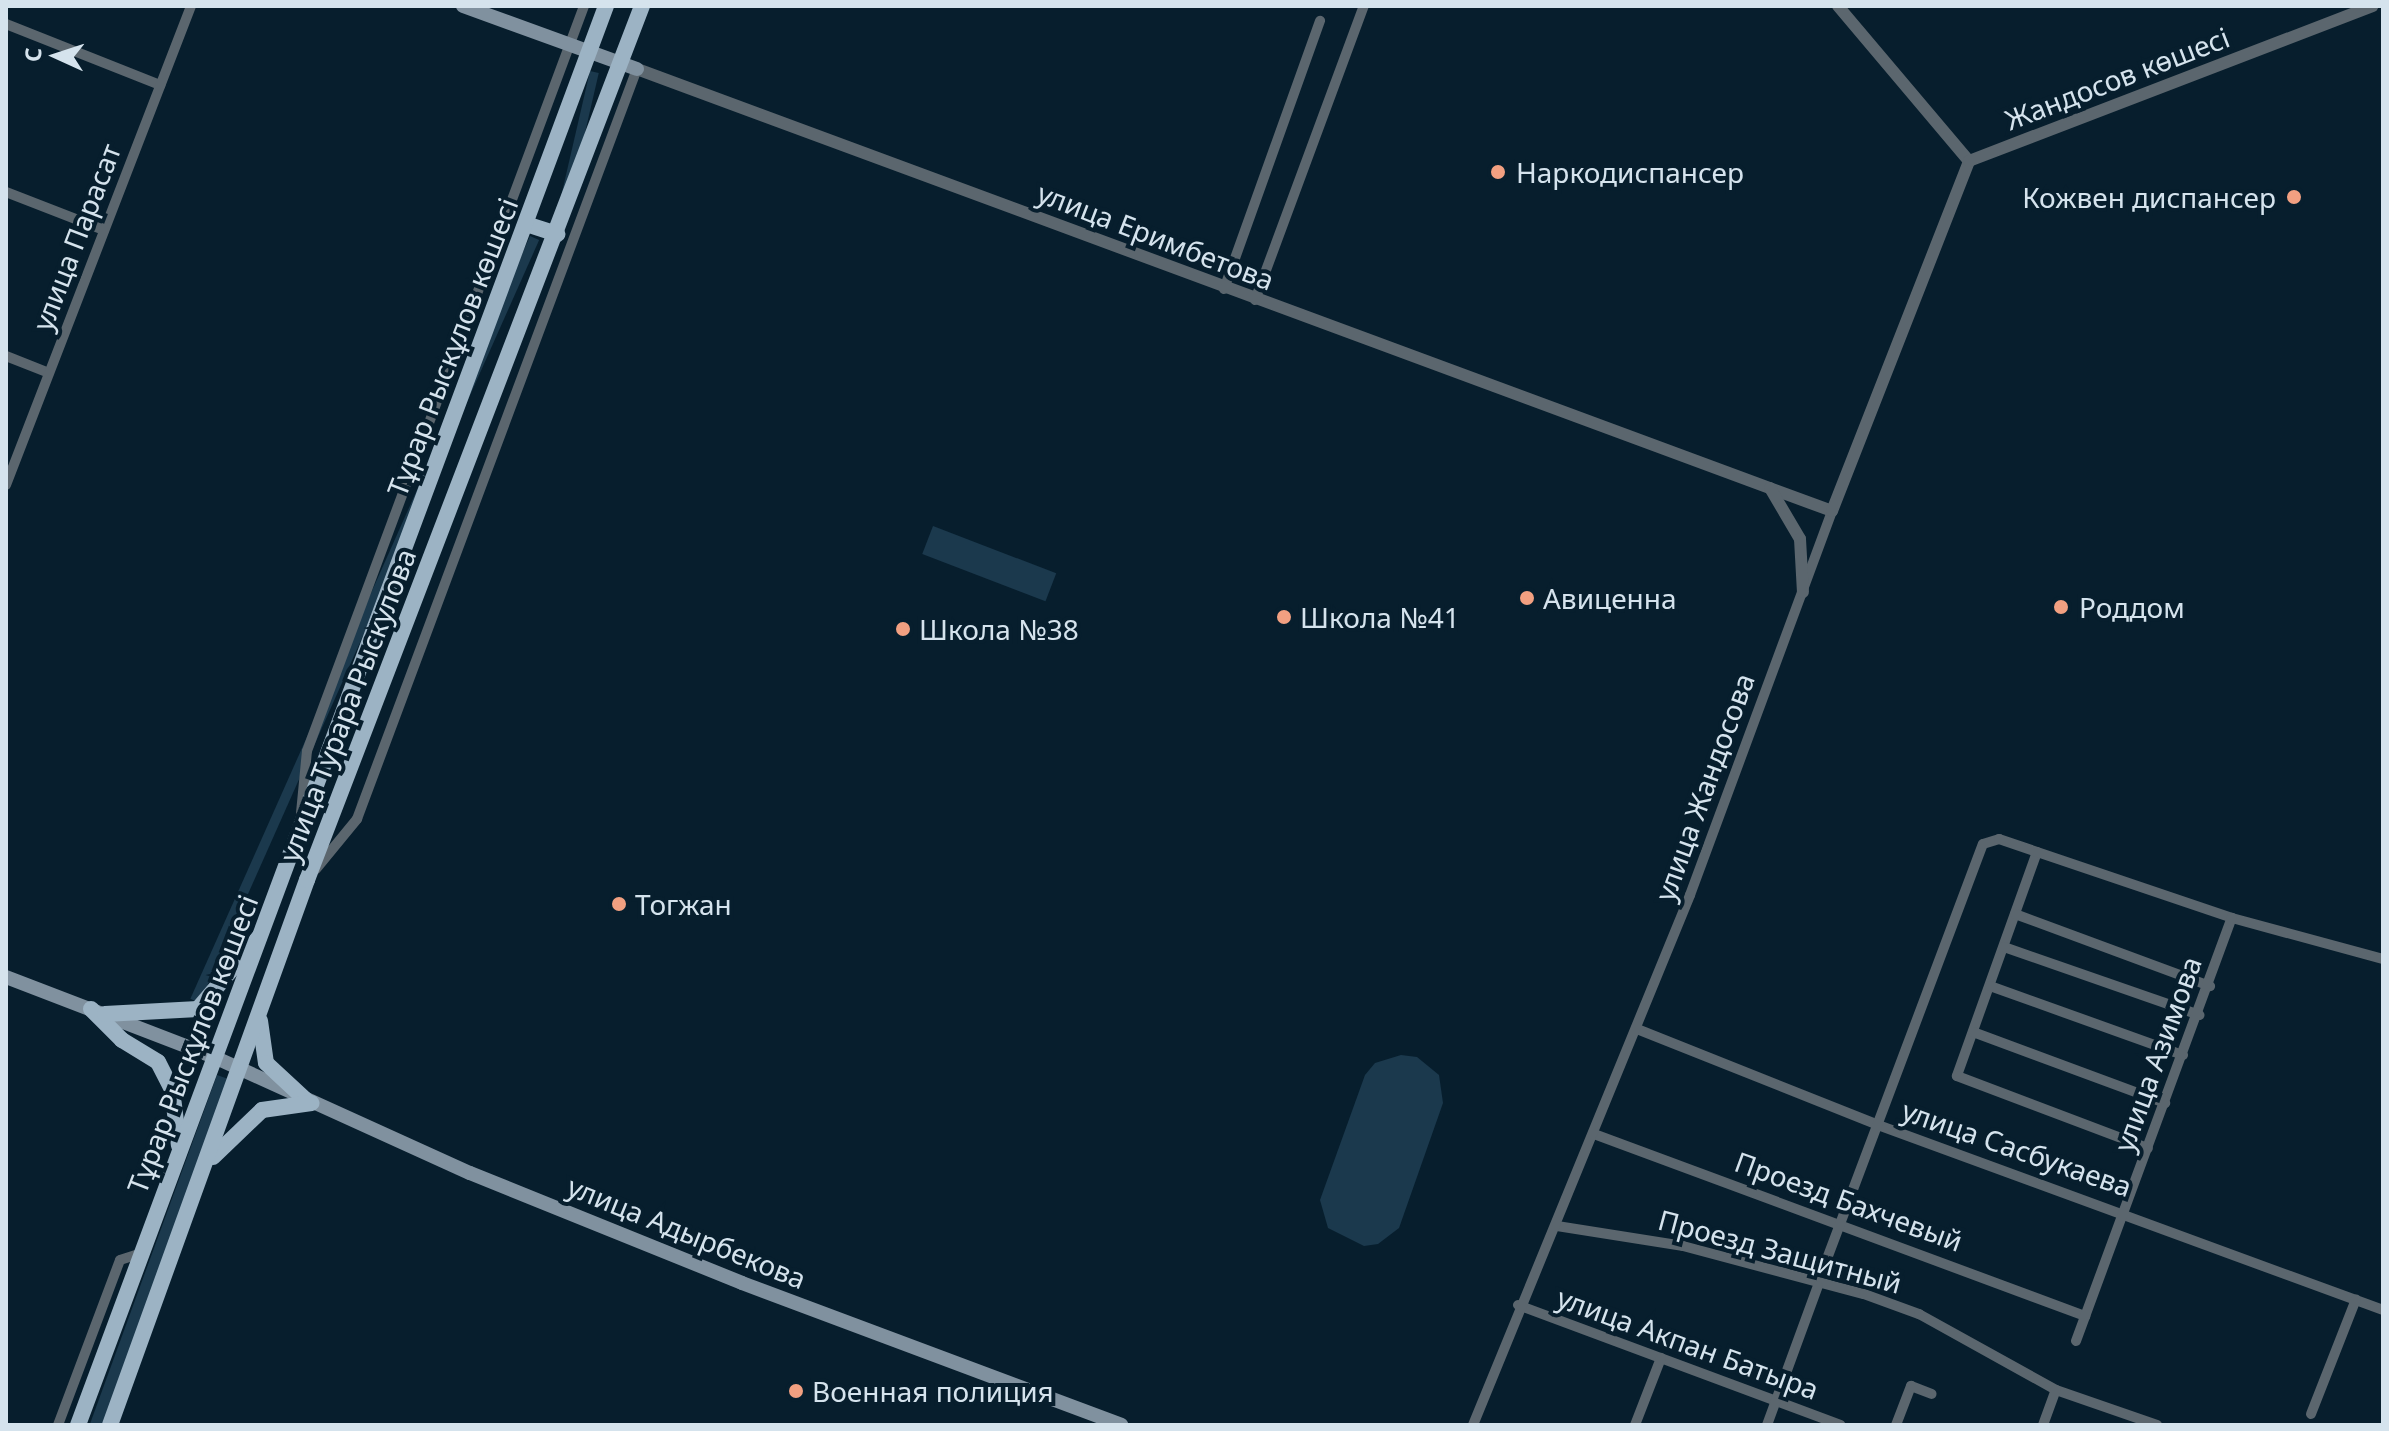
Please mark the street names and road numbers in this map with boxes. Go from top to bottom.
street label: Жандосов көшесі [2000,20,2234,136]
street label: улица Парасат [25,139,127,335]
street label: улица Еримбетова [1033,175,1279,297]
street label: Тұрар Рыскұлов көшесі [380,193,524,501]
street label: улица Турара Рыскулова [272,544,422,866]
street label: улица Жандосова [1647,669,1761,905]
street label: Тұрар Рыскұлов көшесі [120,890,264,1198]
street label: улица Азимова [2106,952,2208,1156]
street label: улица Сасбукаева [1898,1093,2136,1203]
street label: Проезд Бахчевый [1731,1144,1967,1258]
street label: улица Адырбекова [563,1169,811,1295]
street label: Проезд Защитный [1655,1202,1905,1300]
street label: улица Акпан Батыра [1553,1280,1823,1406]

